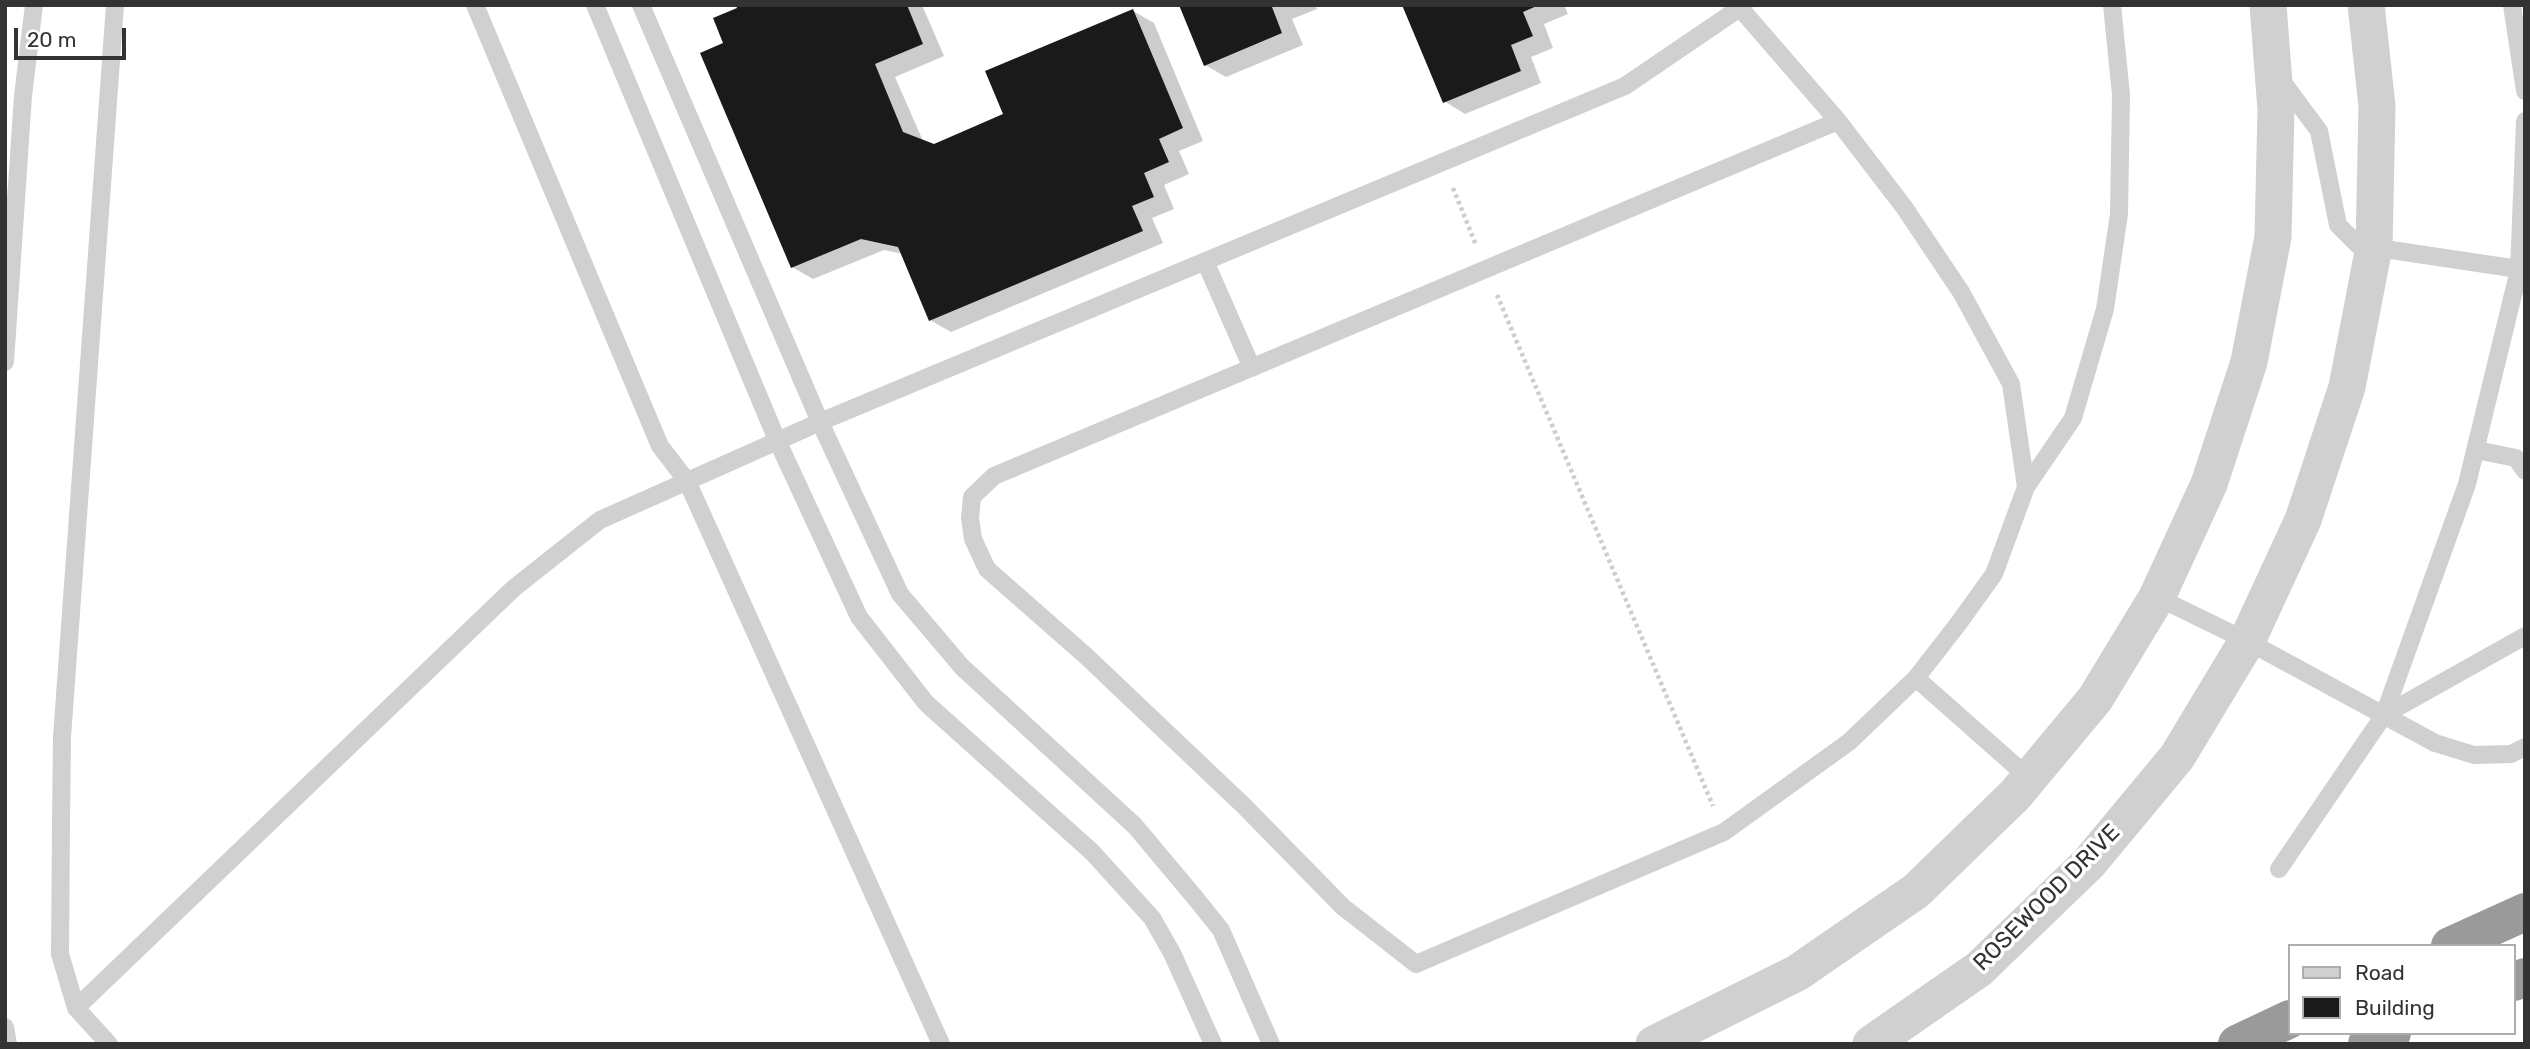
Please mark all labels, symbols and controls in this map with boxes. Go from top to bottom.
scale bar [18,14,130,58]
text: 20 m [27,27,76,52]
street label: ROSEWOOD DRIVE [1968,819,2126,977]
legend [2288,944,2516,1035]
text: Road [2355,960,2405,985]
text: Building [2355,995,2435,1020]

